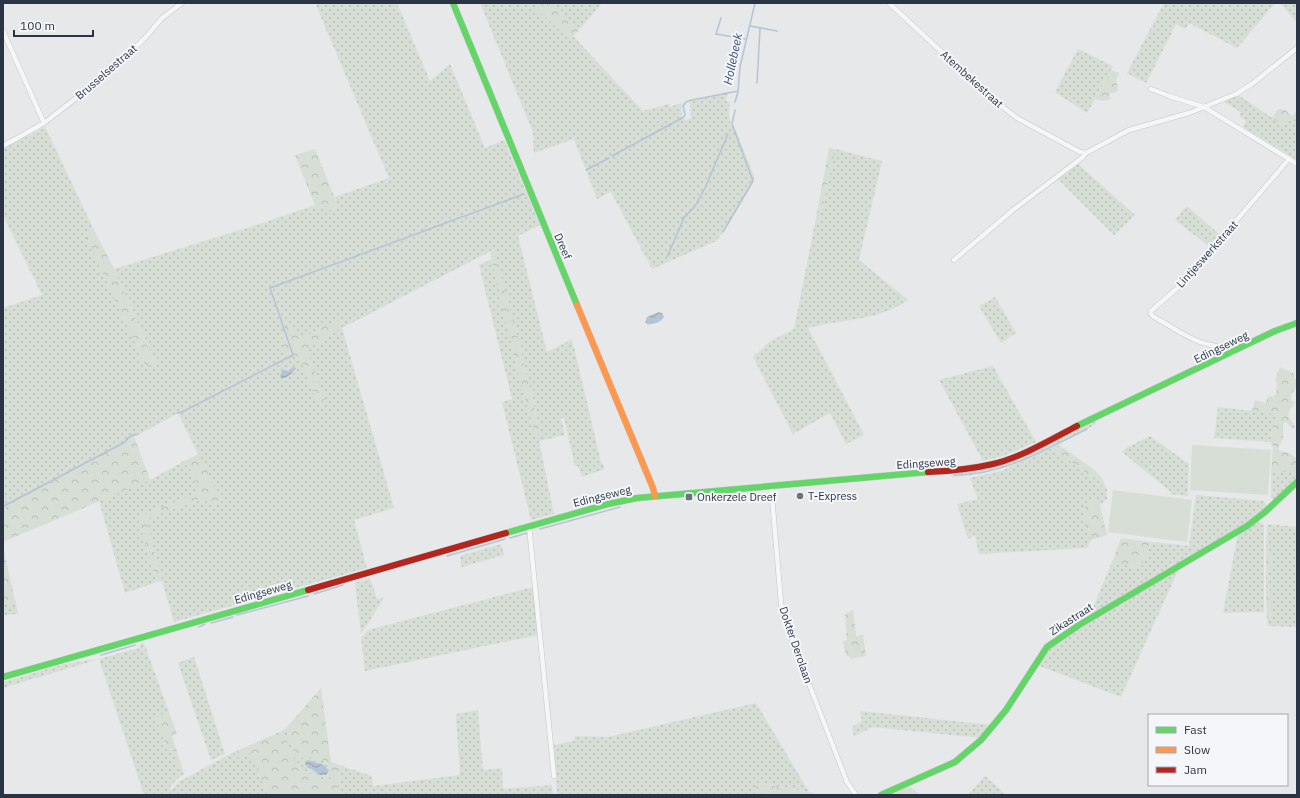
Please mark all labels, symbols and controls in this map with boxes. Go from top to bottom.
scale bar [14,12,93,38]
text: 100 m [20,18,55,33]
water label: Hollebeek [720,31,745,86]
street label: Brusselsestraat [72,41,140,103]
street label: Atembekestraat [938,47,1006,111]
street label: Lintjeswerkstraat [1173,218,1241,290]
street label: Dreef [551,231,575,262]
street label: Edingseweg [1191,328,1251,366]
street label: Edingseweg [896,454,956,472]
street label: Edingseweg [572,482,633,510]
place label: T-Express [808,489,857,503]
place label: Onkerzele Dreef [697,490,777,504]
marker: T-Express [795,491,805,501]
marker: Onkerzele Dreef [684,492,694,502]
street label: Edingseweg [233,577,294,607]
street label: Zikastraat [1046,600,1096,638]
street label: Dokter Derolaan [776,605,816,685]
legend [1148,714,1288,786]
text: Fast [1184,722,1207,737]
text: Slow [1184,742,1210,757]
text: Jam [1184,762,1207,777]

